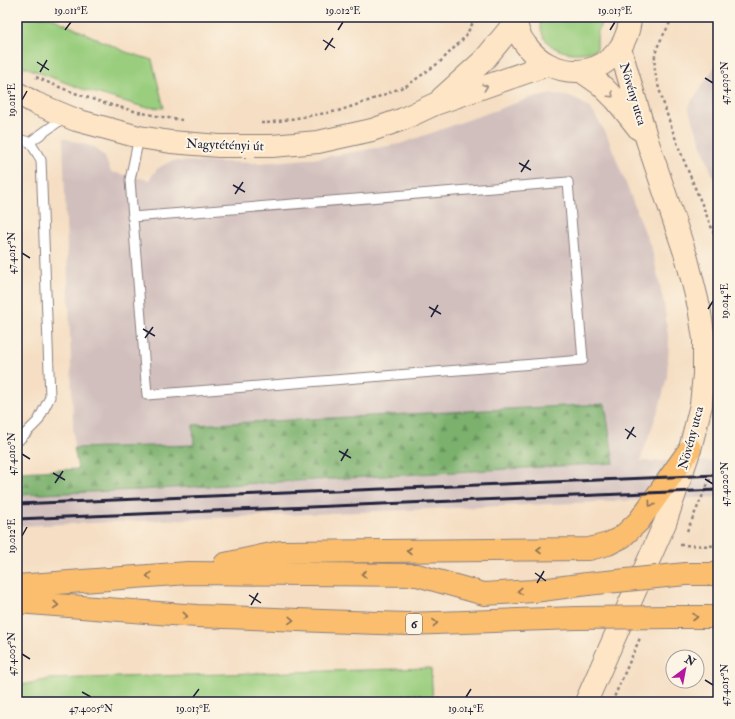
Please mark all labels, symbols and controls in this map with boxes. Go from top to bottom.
text: 19.011°E [54,5,88,17]
text: 19.012°E [325,5,361,17]
text: 19.013°E [598,5,632,17]
street label: Növény utca [615,61,650,128]
text: 47.4030°N [719,61,731,105]
text: 19.011°E [6,83,18,117]
one-way arrow [481,83,488,92]
one-way arrow [607,90,614,97]
street label: Nagytétényi út [186,136,264,155]
text: 47.4015°N [6,232,18,274]
text: 19.014°E [719,283,731,319]
street label: Növény utca [675,404,708,472]
text: 47.4010°N [6,432,18,476]
text: 47.4020°N [719,462,731,506]
one-way arrow [649,499,656,506]
text: 19.012°E [6,518,18,554]
one-way arrow [536,546,542,554]
one-way arrow [406,547,412,555]
one-way arrow [361,570,367,578]
one-way arrow [146,571,152,580]
one-way arrow [517,587,523,596]
one-way arrow [53,600,59,609]
one-way arrow [182,611,188,620]
one-way arrow [692,613,698,621]
road number: 6 [406,614,422,634]
one-way arrow [288,615,294,624]
one-way arrow [432,619,438,627]
text: 47.4005°N [6,632,18,676]
north arrow [665,649,705,689]
text: N [682,652,699,670]
text: 47.4015°N [719,664,731,706]
text: 47.4005°N [69,703,113,715]
text: 19.013°E [176,703,210,715]
text: 19.014°E [448,703,484,715]

